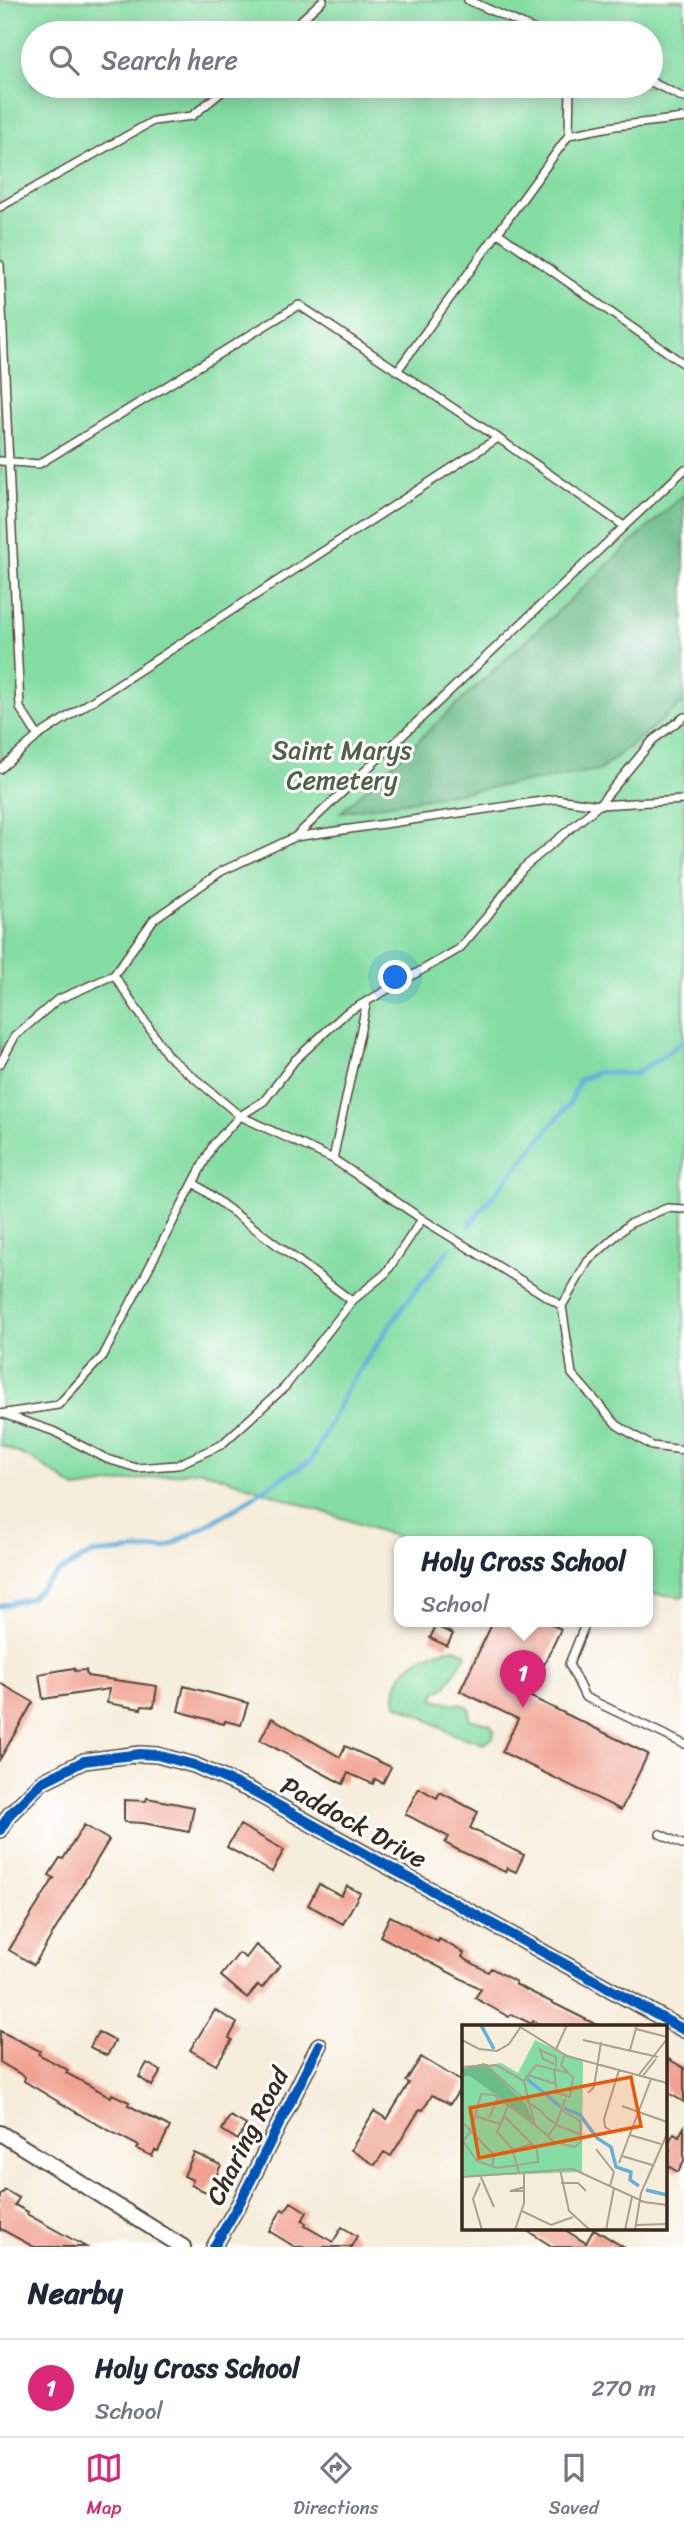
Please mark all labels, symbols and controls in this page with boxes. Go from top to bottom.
search box [21,21,663,98]
text: Search here [101,37,238,83]
icon: search [45,41,83,79]
park label: Saint Marys Cemetery [272,727,412,803]
your location [378,960,412,994]
popup [394,1536,653,1627]
text: Holy Cross School [421,1538,626,1584]
text: School [421,1584,489,1625]
pin: 1 [500,1650,546,1708]
street label: Paddock Drive [272,1763,436,1881]
inset map [462,2025,666,2230]
street label: Charing Road [192,2057,303,2213]
text: Nearby [28,2266,123,2320]
text: Holy Cross School [95,2345,299,2391]
text: 1 [46,2368,56,2409]
text: 270 m [591,2368,656,2409]
text: School [95,2391,163,2432]
tab: Map [85,2449,123,2524]
tab: Directions [293,2449,379,2524]
tab: Saved [549,2449,599,2524]

